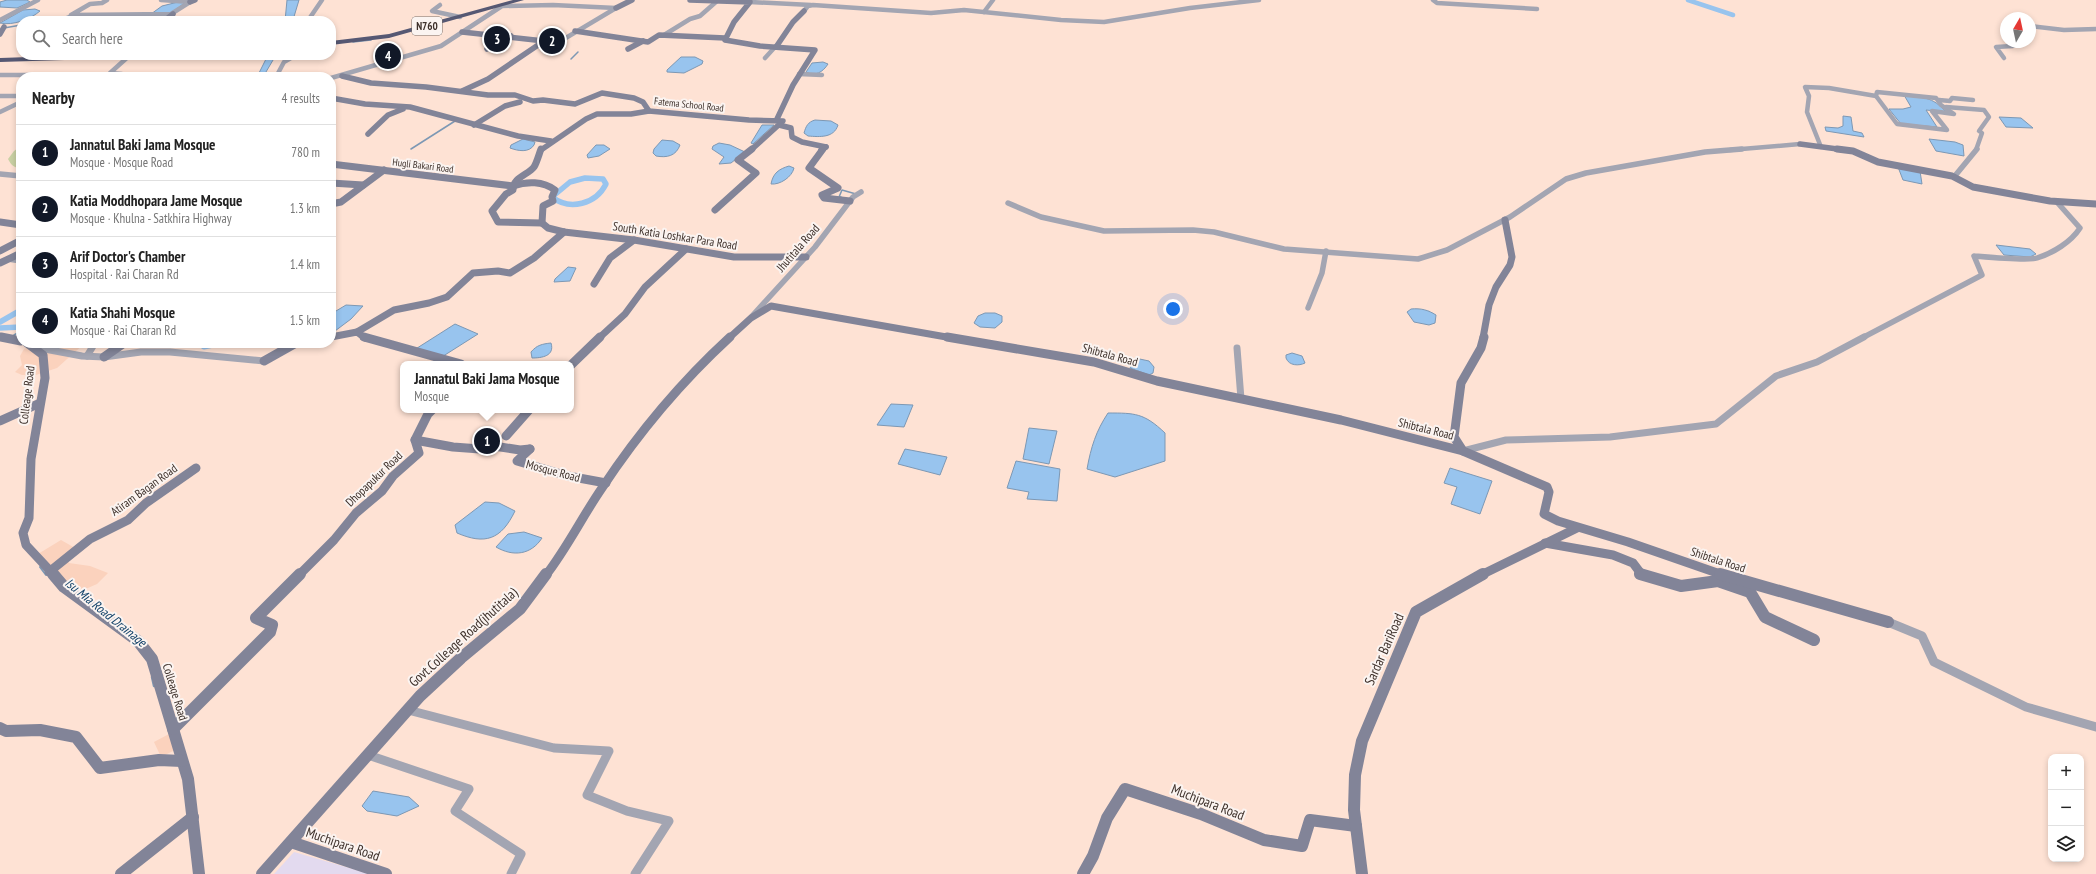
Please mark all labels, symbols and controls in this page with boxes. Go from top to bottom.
north arrow [2000,12,2036,48]
search box [16,16,336,60]
road number: N760 [412,17,442,35]
pin: 3 [484,24,510,54]
pin: 2 [539,26,565,56]
icon: search [30,27,52,49]
text: Search here [62,29,123,48]
pin: 4 [375,41,401,71]
text: Nearby [32,87,75,109]
text: 4 results [281,90,320,107]
street label: Fatema School Road [653,94,724,115]
text: Jannatul Baki Jama Mosque [70,135,216,154]
text: 1 [42,144,48,161]
text: 780 m [291,144,320,161]
text: Mosque · Mosque Road [70,154,173,171]
street label: Hugli Bakari Road [392,155,454,176]
text: Katia Moddhopara Jame Mosque [70,191,242,210]
text: 2 [42,200,48,217]
text: 1.3 km [290,200,320,217]
text: Mosque · Khulna - Satkhira Highway [70,210,232,227]
street label: South Katia Loshkar Para Road [612,218,738,253]
street label: Jhutitala Road [772,221,822,275]
text: Arif Doctor's Chamber [70,247,185,266]
text: 3 [42,256,48,273]
text: 1.4 km [290,256,320,273]
text: Hospital · Rai Charan Rd [70,266,179,283]
your location [1163,299,1183,319]
text: Katia Shahi Mosque [70,303,175,322]
text: 4 [42,312,48,329]
text: 1.5 km [290,312,320,329]
text: Mosque · Rai Charan Rd [70,322,176,339]
street label: Shibtala Road [1081,340,1140,369]
popup [400,361,574,413]
street label: Colleage Road [15,365,38,425]
text: Jannatul Baki Jama Mosque [414,369,560,388]
text: Mosque [414,388,449,405]
street label: Shibtala Road [1397,414,1456,443]
pin: 1 [474,426,500,456]
street label: Dhopapukur Road [342,448,405,510]
street label: Mosque Road [525,456,582,485]
street label: Atiram Bagan Road [108,460,180,519]
street label: Shibtala Road [1689,544,1748,575]
water label: Isu Mia Road Drainage [61,574,151,652]
street label: Govt.Colleage Road(jhutitala) [405,583,522,691]
street label: Sardar BariRoad [1360,610,1408,688]
street label: Colleage Road [160,662,191,722]
map controls [2048,754,2084,862]
button: + [2048,754,2084,790]
street label: Muchipara Road [1169,780,1247,824]
button: − [2048,790,2084,826]
street label: Muchipara Road [304,823,382,865]
button: layers [2048,826,2084,862]

